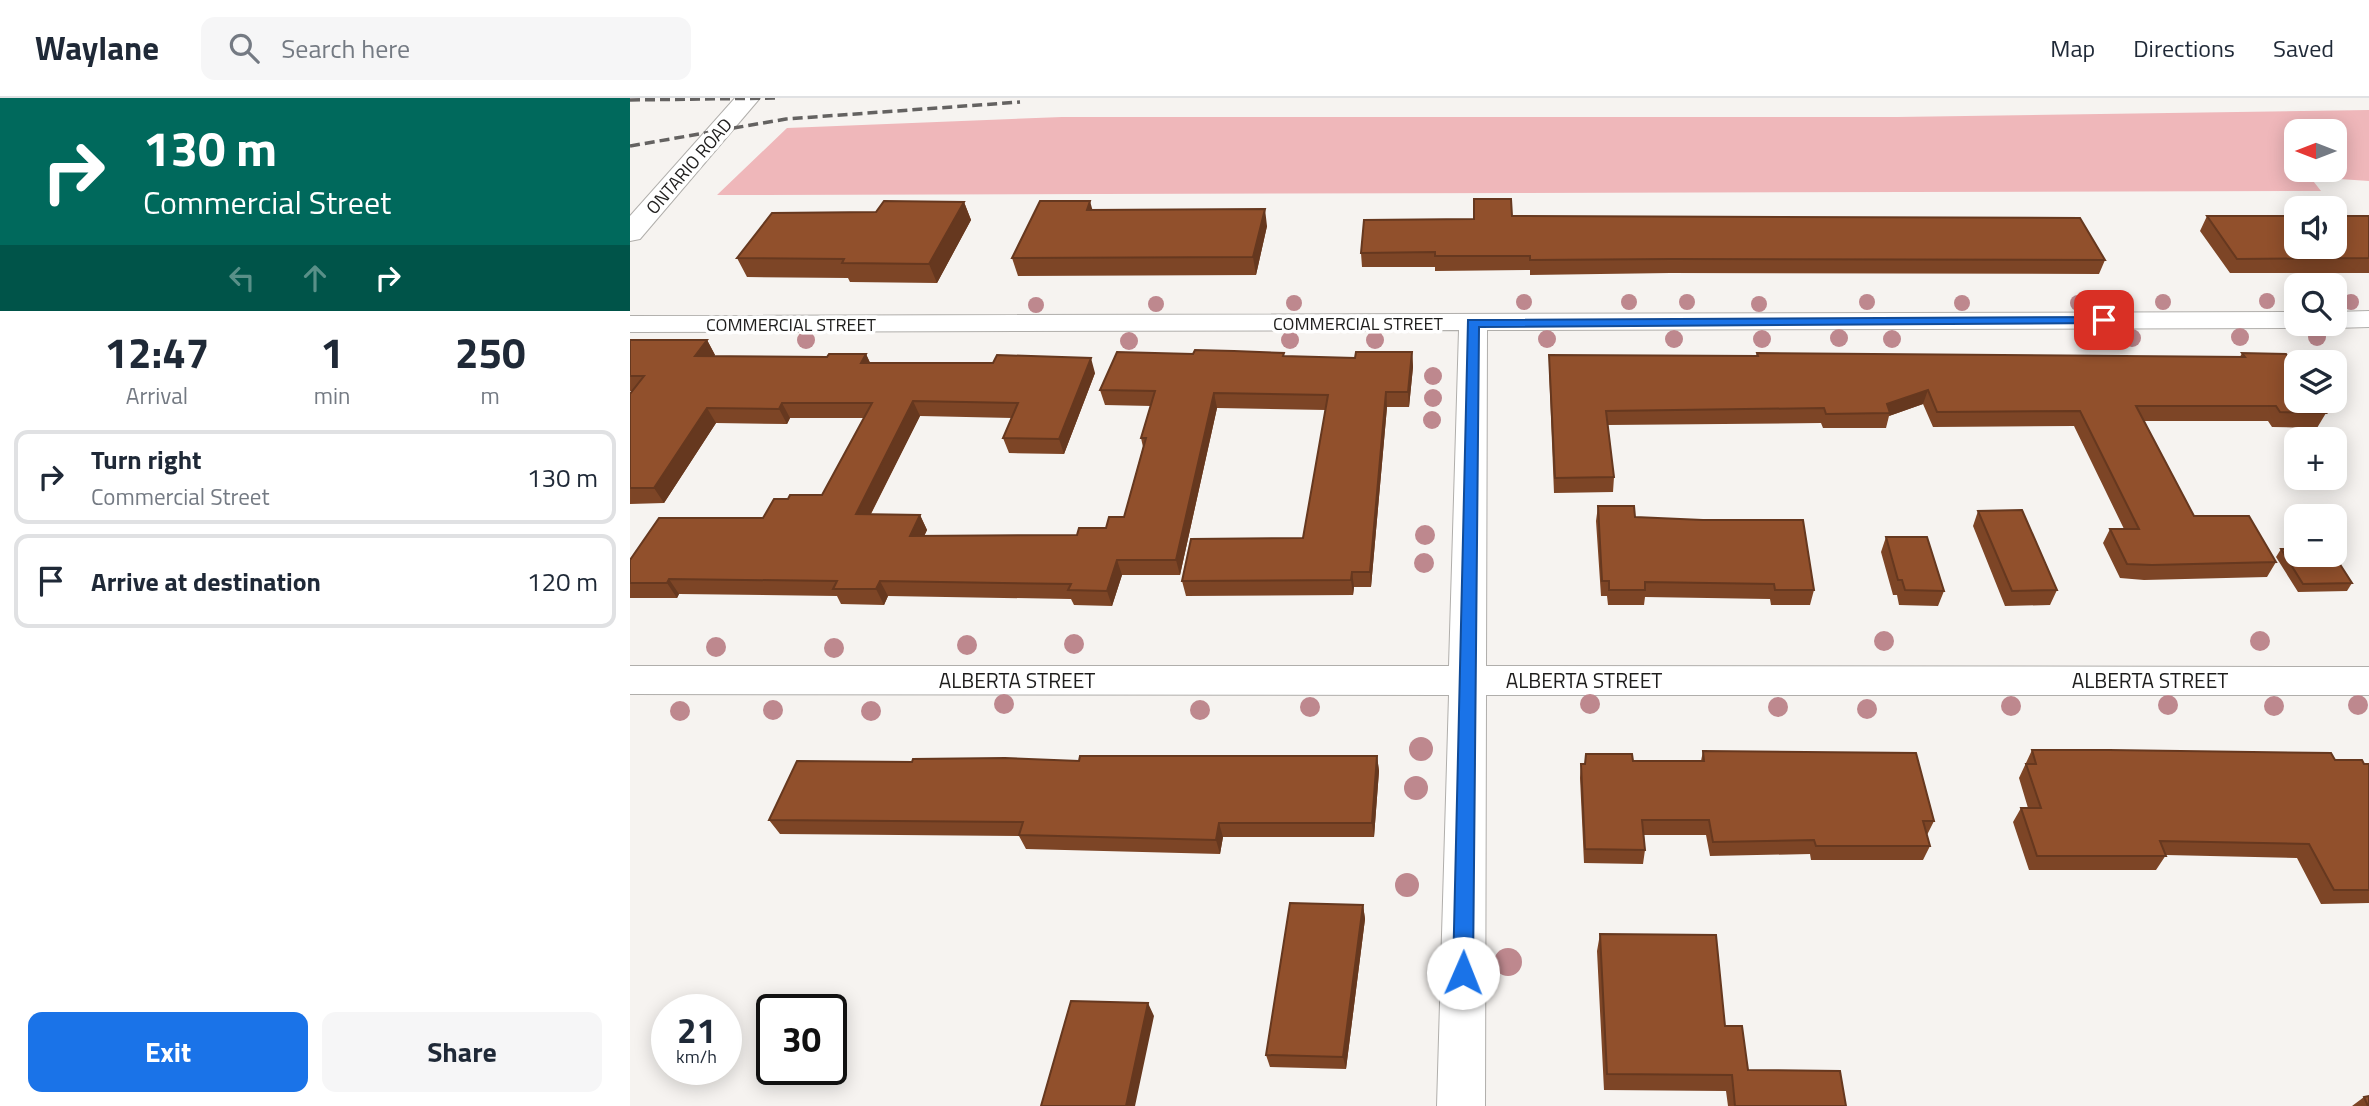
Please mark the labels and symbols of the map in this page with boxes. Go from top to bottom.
street label: ONTARIO ROAD [639,112,739,220]
north arrow [2284,119,2347,182]
pin [2074,290,2134,350]
street label: COMMERCIAL STREET [1273,310,1444,337]
street label: COMMERCIAL STREET [706,311,877,338]
street label: ALBERTA STREET [939,664,1095,696]
street label: ALBERTA STREET [1506,664,1662,696]
street label: ALBERTA STREET [2072,664,2228,696]
position arrow [1426,936,1500,1010]
speed limit sign: 30 [756,994,847,1085]

